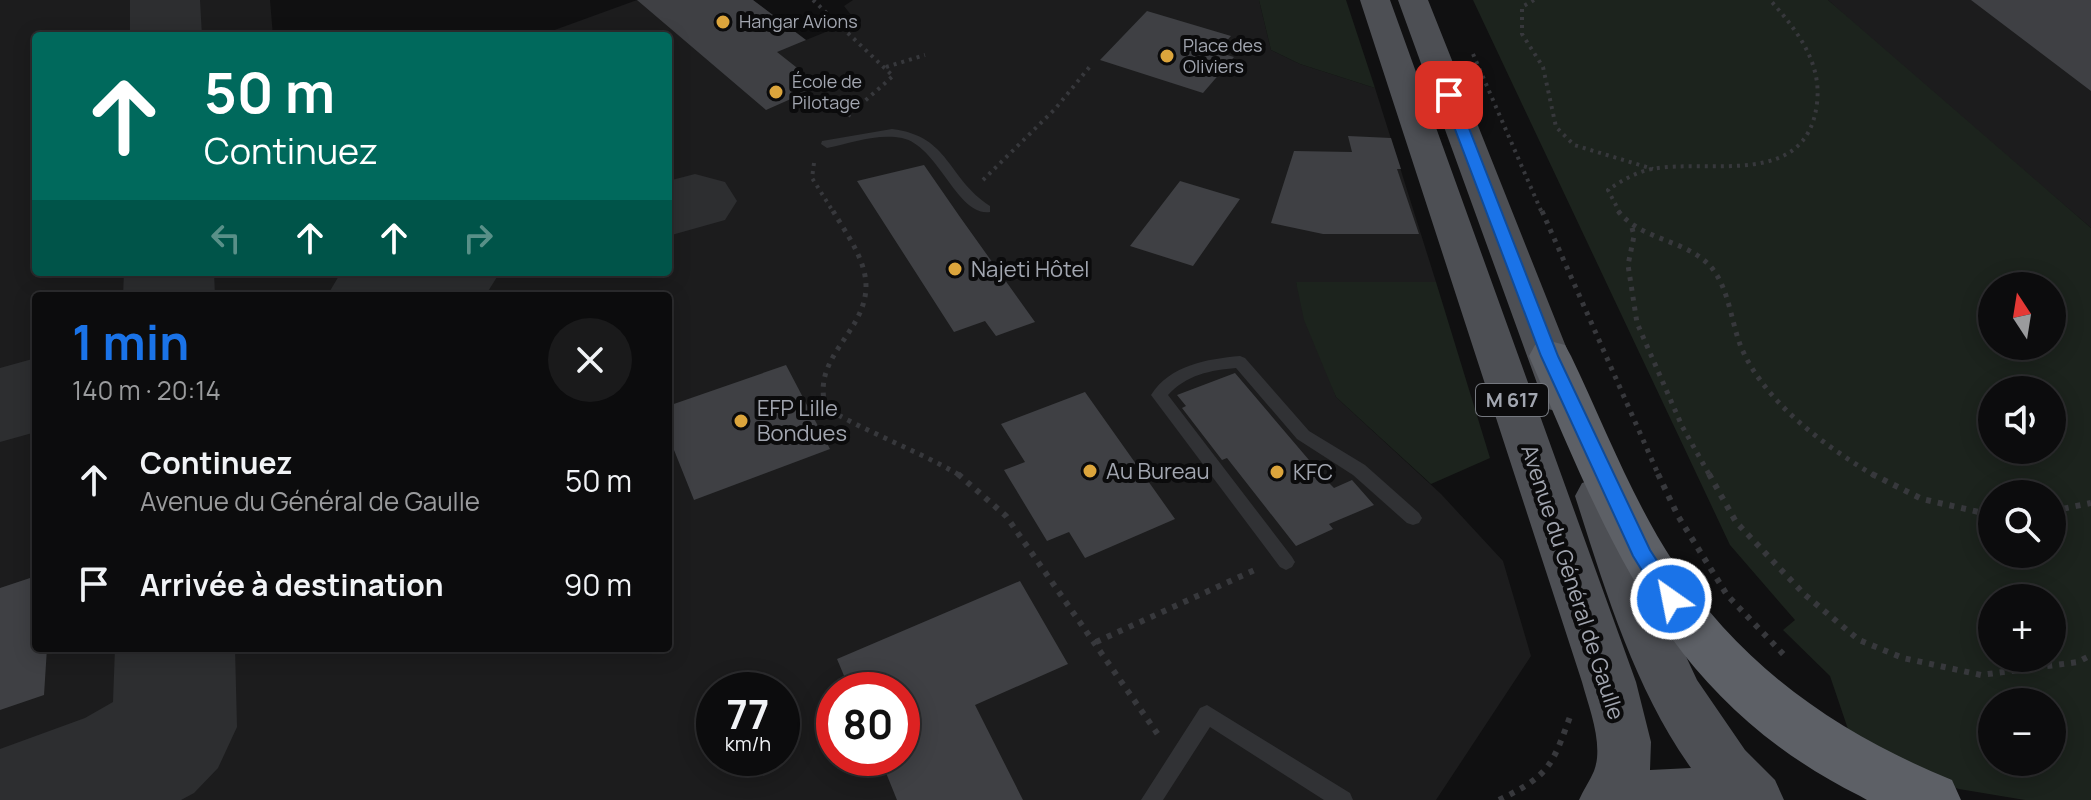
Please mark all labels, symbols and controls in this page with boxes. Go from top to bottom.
place label: Hangar Avions [739,9,858,33]
marker: Hangar Avions [714,13,732,31]
place label: Place des Oliviers [1183,33,1263,78]
marker: Place des Oliviers [1158,47,1176,65]
text: 50 m [204,53,335,130]
pin [1415,61,1483,129]
icon: ahead [72,64,176,168]
place label: École de Pilotage [792,69,862,114]
icon: arrive [1427,73,1471,117]
marker: École de Pilotage [767,83,785,101]
text: Continuez [204,126,378,175]
icon: left [204,216,248,260]
icon: ahead [288,216,332,260]
icon: ahead [372,216,416,260]
icon: right [456,216,500,260]
place label: Najeti Hôtel [971,254,1089,284]
marker: Najeti Hôtel [946,260,964,278]
north arrow [1978,272,2066,360]
map controls [1978,272,2066,776]
text: 1 min [72,309,189,374]
button: close [548,318,632,402]
text: 140 m · 20:14 [72,372,221,408]
button: sound [1978,376,2066,464]
road number: M 617 [1476,384,1548,416]
place label: EFP Lille Bondues [757,393,847,448]
marker: EFP Lille Bondues [732,412,750,430]
street label: Avenue du Général de Gaulle [1514,441,1632,724]
text: Continuez [140,442,292,483]
place label: Au Bureau [1106,456,1210,486]
place label: KFC [1293,457,1333,487]
icon: ahead [72,458,116,502]
text: 50 m [565,460,632,501]
marker: Au Bureau [1081,462,1099,480]
marker: KFC [1268,463,1286,481]
button: search [1978,480,2066,568]
text: Avenue du Général de Gaulle [140,483,480,519]
position arrow [1629,557,1713,641]
icon: arrive [72,562,116,606]
text: Arrivée à destination [140,564,443,605]
text: 90 m [564,564,632,605]
button: + [1978,584,2066,672]
speed limit sign: 80 [816,672,920,776]
text: 77 [727,686,769,741]
button: − [1978,688,2066,776]
text: km/h [725,730,771,757]

